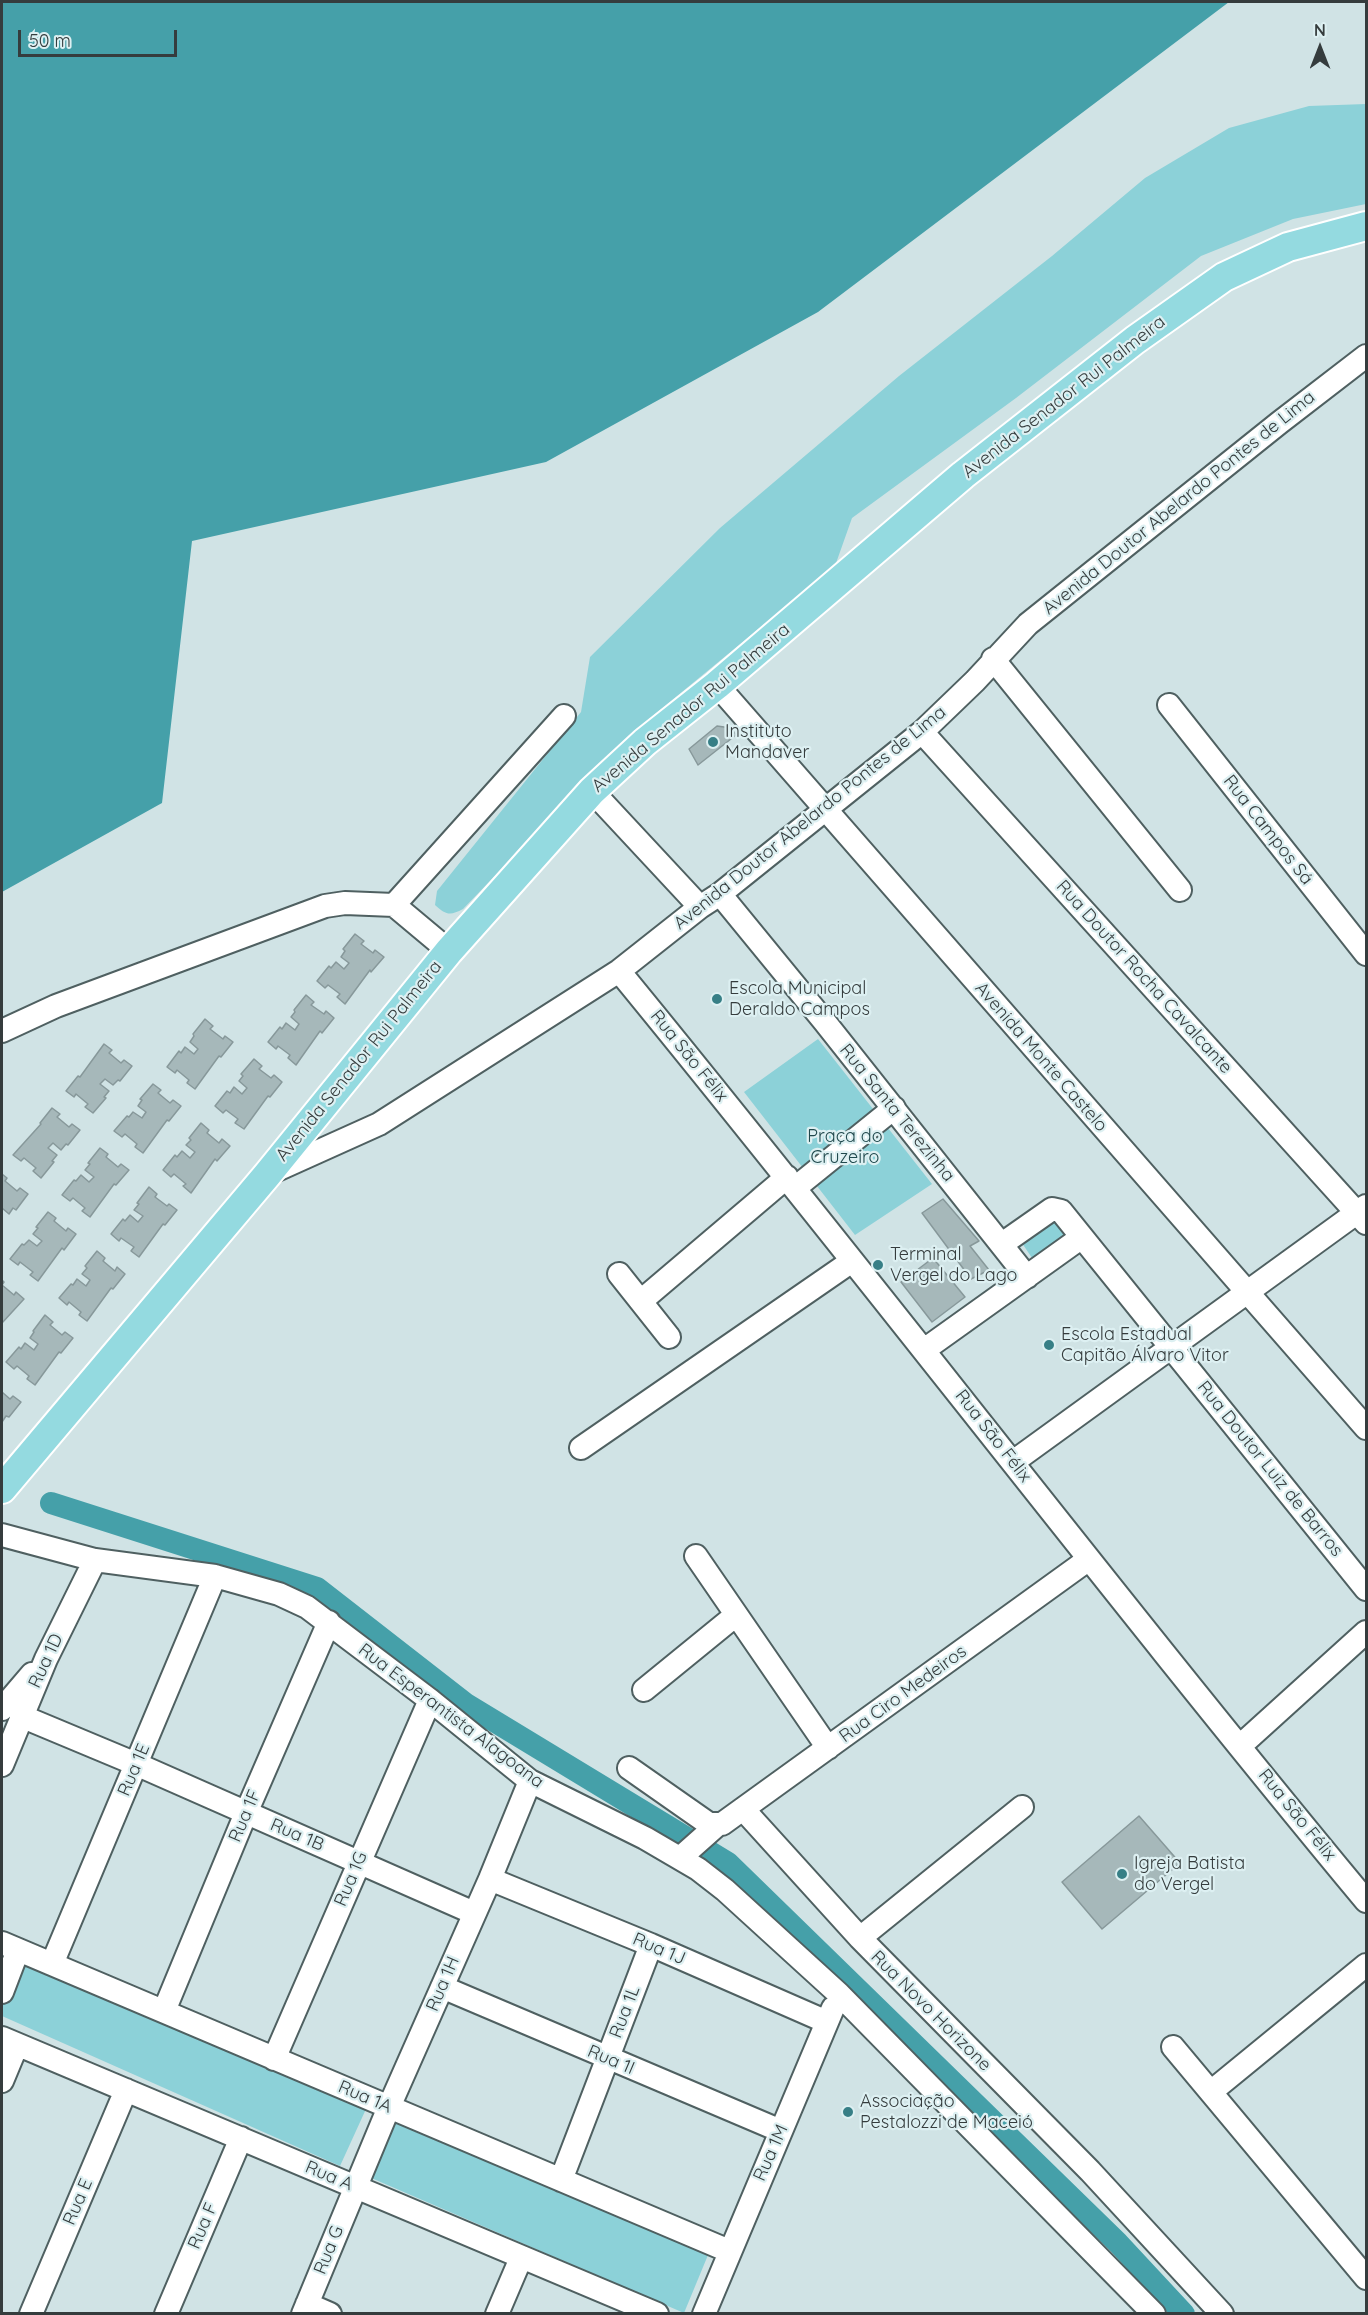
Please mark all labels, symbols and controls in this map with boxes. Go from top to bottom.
scale bar [21,18,180,56]
north arrow [1290,18,1350,78]
text: N [1314,20,1326,40]
text: 50 m [29,29,71,52]
street label: Avenida Senador Rui Palmeira [958,311,1170,483]
street label: Avenida Doutor Abelardo Pontes de Lima [1039,386,1319,620]
street label: Avenida Senador Rui Palmeira [588,619,794,797]
street label: Avenida Doutor Abelardo Pontes de Lima [670,701,950,935]
place label: Instituto Mandaver [725,721,809,764]
marker: Instituto Mandaver [706,735,720,749]
street label: Rua Campos Sá [1218,771,1318,889]
street label: Rua Doutor Rocha Cavalcante [1051,876,1237,1078]
street label: Avenida Senador Rui Palmeira [271,956,447,1166]
place label: Escola Municipal Deraldo Campos [729,978,870,1020]
street label: Avenida Monte Castelo [970,978,1112,1136]
marker: Escola Municipal Deraldo Campos [710,992,724,1006]
street label: Rua São Félix [646,1006,732,1106]
street label: Rua Santa Terezinha [835,1040,959,1186]
park label: Praça do Cruzeiro [807,1126,883,1168]
place label: Terminal Vergel do Lago [890,1244,1017,1286]
marker: Terminal Vergel do Lago [871,1258,885,1272]
place label: Escola Estadual Capitão Álvaro Vitor [1061,1324,1229,1366]
marker: Escola Estadual Capitão Álvaro Vitor [1042,1338,1056,1352]
street label: Rua Doutor Luiz de Barros [1193,1377,1347,1561]
street label: Rua São Félix [950,1385,1036,1487]
street label: Rua 1D [24,1630,68,1692]
street label: Rua Esperantista Alagoana [354,1639,548,1793]
street label: Rua Ciro Medeiros [835,1641,971,1747]
street label: Rua 1E [113,1741,155,1799]
street label: Rua São Félix [1254,1765,1340,1865]
street label: Rua 1F [224,1787,266,1845]
street label: Rua 1B [267,1814,327,1856]
street label: Rua 1G [330,1848,372,1910]
place label: Igreja Batista do Vergel [1134,1853,1245,1896]
marker: Igreja Batista do Vergel [1115,1867,1129,1881]
street label: Rua 1J [630,1928,688,1970]
street label: Rua Novo Horizone [866,1946,996,2076]
street label: Rua 1H [422,1953,464,2015]
street label: Rua 1L [605,1983,645,2041]
street label: Rua 1I [584,2040,638,2080]
street label: Rua 1A [335,2076,395,2118]
place label: Associação Pestalozzi de Maceió [860,2091,1033,2134]
marker: Associação Pestalozzi de Maceió [841,2105,855,2119]
street label: Rua 1M [749,2121,793,2185]
street label: Rua A [302,2156,356,2196]
street label: Rua E [59,2176,97,2228]
street label: Rua F [184,2200,222,2252]
street label: Rua G [310,2223,348,2277]

